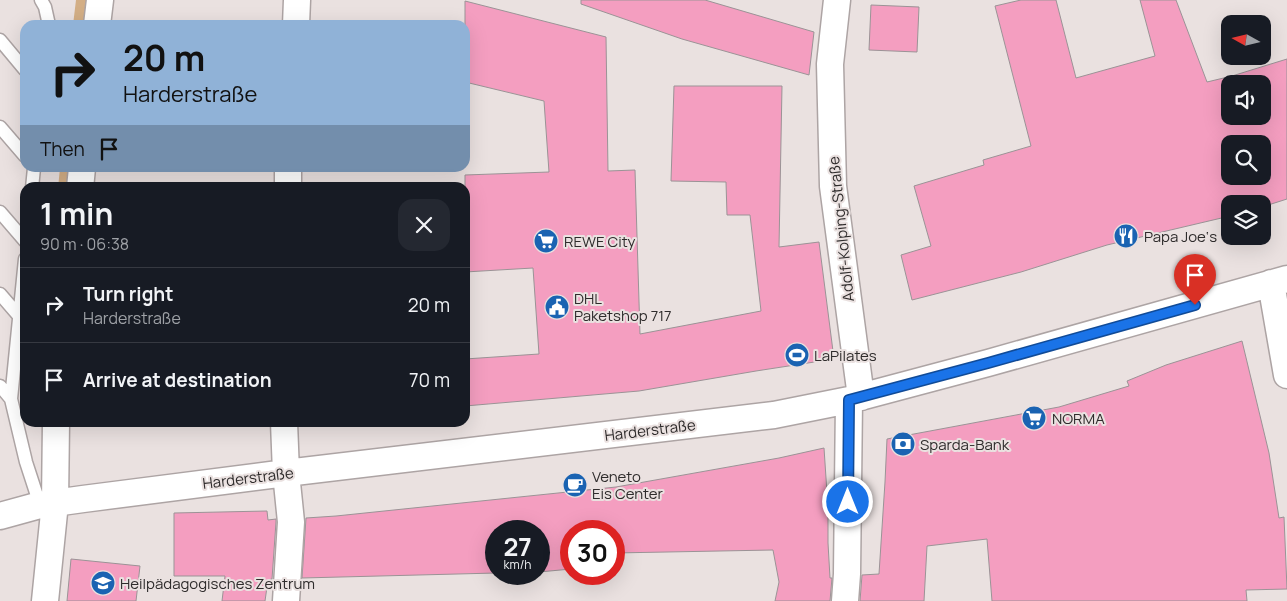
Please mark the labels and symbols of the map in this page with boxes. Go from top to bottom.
north arrow [1221,15,1271,65]
street label: Adolf-Kolping-Straße [823,155,859,303]
restaurant icon: Papa Joe‘s [1113,223,1139,249]
place label: Papa Joe‘s [1144,226,1217,247]
supermarket icon: REWE City [533,228,559,254]
place label: REWE City [564,231,636,252]
pin [1174,254,1216,305]
place label: DHL Paketshop 717 [574,288,672,326]
public building icon: DHL Paketshop 717 [544,294,570,320]
sports icon: LaPilates [784,342,810,368]
place label: LaPilates [814,345,877,366]
supermarket icon: NORMA [1021,405,1047,431]
place label: NORMA [1052,408,1105,429]
street label: Harderstraße [603,414,697,446]
bank icon: Sparda-Bank [890,431,916,457]
place label: Sparda-Bank [920,434,1010,455]
street label: Harderstraße [201,462,295,494]
place label: Veneto Eis Center [592,466,664,504]
cafe icon: Veneto Eis Center [562,472,588,498]
position arrow [821,475,873,527]
speed limit sign: 30 [560,520,625,585]
school or university icon: Heilpädagogisches Zentrum [90,570,116,596]
place label: Heilpädagogisches Zentrum [120,573,315,594]

